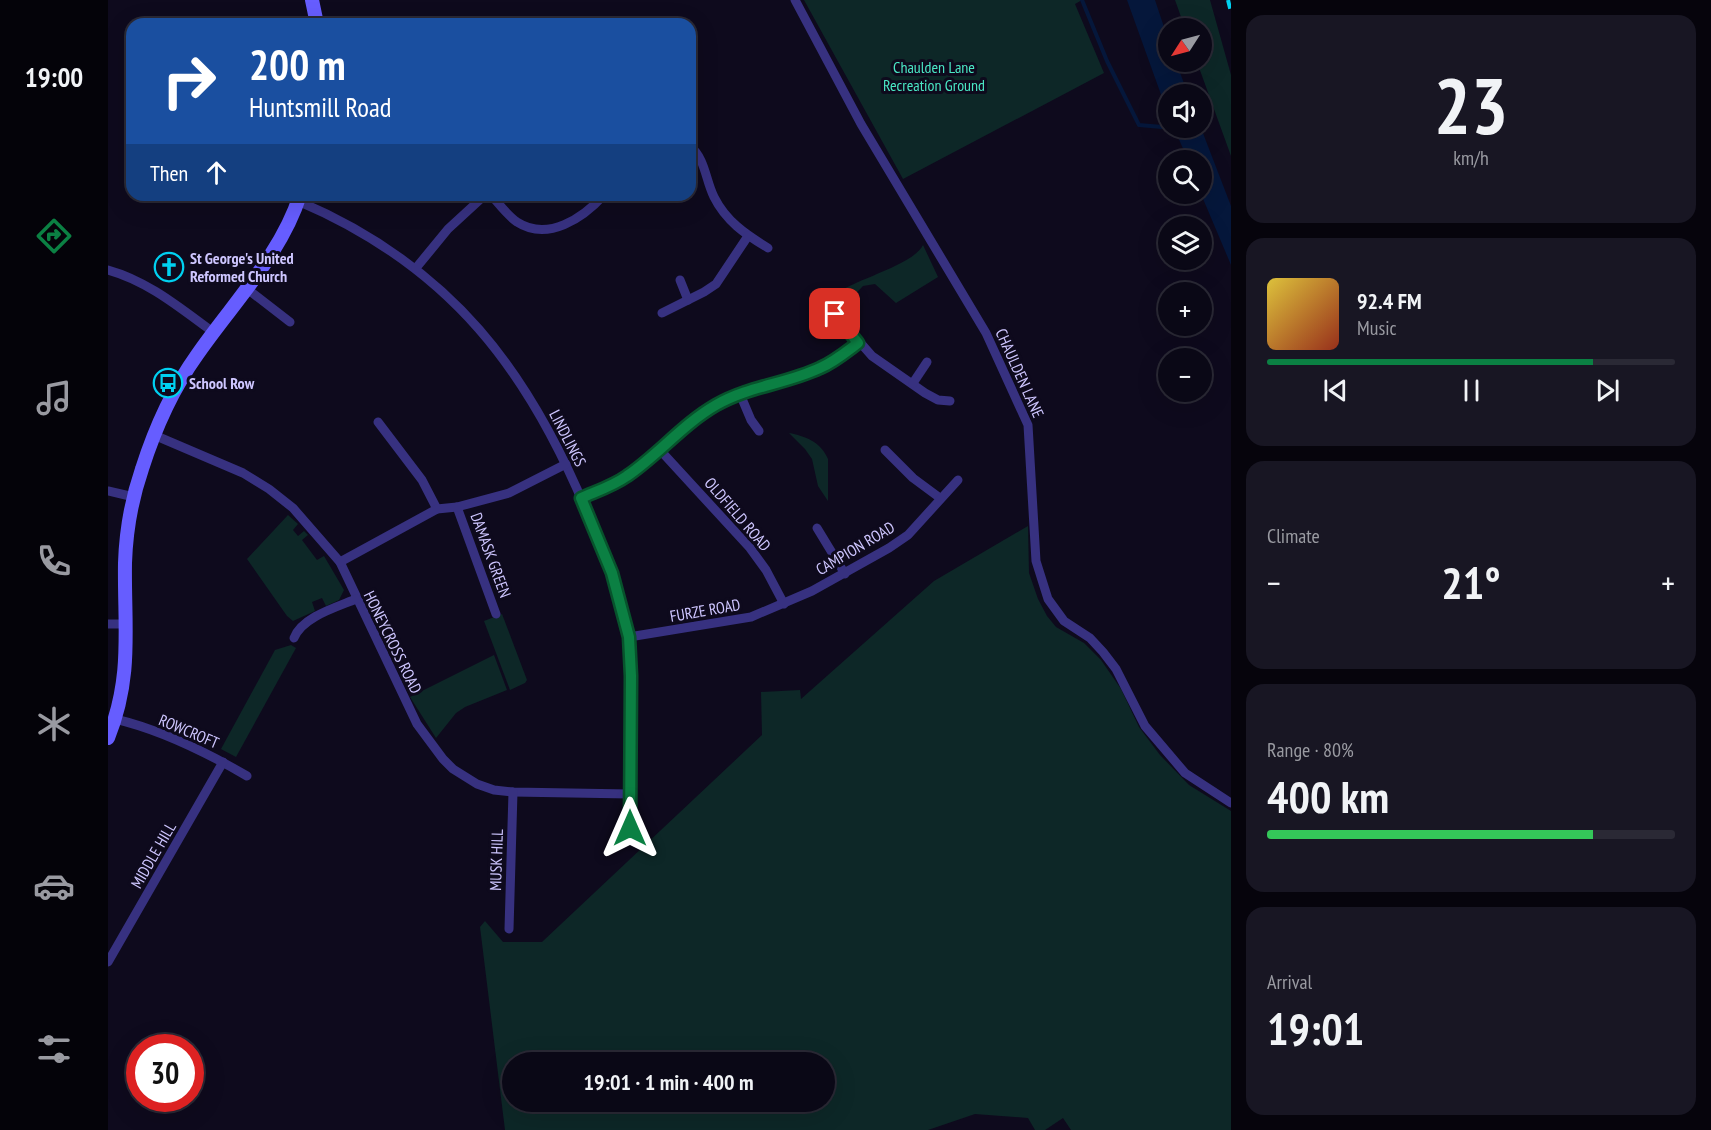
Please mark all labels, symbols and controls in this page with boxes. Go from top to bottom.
north arrow [1158,18,1212,72]
map controls [1158,18,1212,402]
text: 200 m [249,37,346,92]
icon: right [150,42,228,120]
text: 23 [1434,55,1508,156]
park label: Chaulden Lane Recreation Ground [883,57,985,95]
text: 19:00 [25,60,83,94]
button: sound [1158,84,1212,138]
text: Huntsmill Road [249,90,391,124]
text: km/h [1453,145,1489,171]
button: search [1158,150,1212,204]
icon: ahead [200,156,233,189]
text: Then [150,159,188,187]
icon: directions [33,215,75,257]
button: layers [1158,216,1212,270]
place label: St George's United Reformed Church [190,248,294,286]
church icon: St George's United Reformed Church [153,251,185,283]
button: + [1158,282,1212,336]
text: 92.4 FM [1357,287,1422,315]
pin [809,288,860,339]
icon: arrive [818,297,851,330]
text: Music [1357,315,1397,341]
street label: CHAULDEN LANE [991,325,1049,421]
button: − [1158,348,1212,402]
bus stop icon: School Row [152,367,184,399]
place label: School Row [189,373,255,393]
icon: previous [1319,374,1352,407]
icon: pause [1455,374,1488,407]
icon: next [1591,374,1624,407]
icon: music [33,377,75,419]
street label: LINDLINGS [545,406,591,470]
street label: OLDFIELD ROAD [701,473,775,555]
street label: DAMASK GREEN [466,510,516,600]
street label: CAMPION ROAD [812,517,898,579]
text: Climate [1267,523,1320,549]
icon: phone [33,540,75,582]
text: 21° [1441,553,1501,611]
text: − [1267,561,1281,604]
text: + [1661,561,1675,604]
street label: HONEYCROSS ROAD [360,587,426,697]
street label: FURZE ROAD [668,594,742,626]
icon: climate [33,703,75,745]
street label: ROWCROFT [156,709,222,753]
text: Range · 80% [1267,737,1354,763]
text: 400 km [1267,767,1389,825]
position arrow [598,796,662,860]
street label: MIDDLE HILL [126,818,180,892]
street label: MUSK HILL [485,828,507,891]
icon: car [33,865,75,907]
text: Arrival [1267,969,1312,995]
text: 19:01 [1267,999,1364,1057]
icon: filters [33,1028,75,1070]
speed limit sign: 30 [126,1034,204,1112]
text: 19:01 · 1 min · 400 m [583,1068,754,1096]

